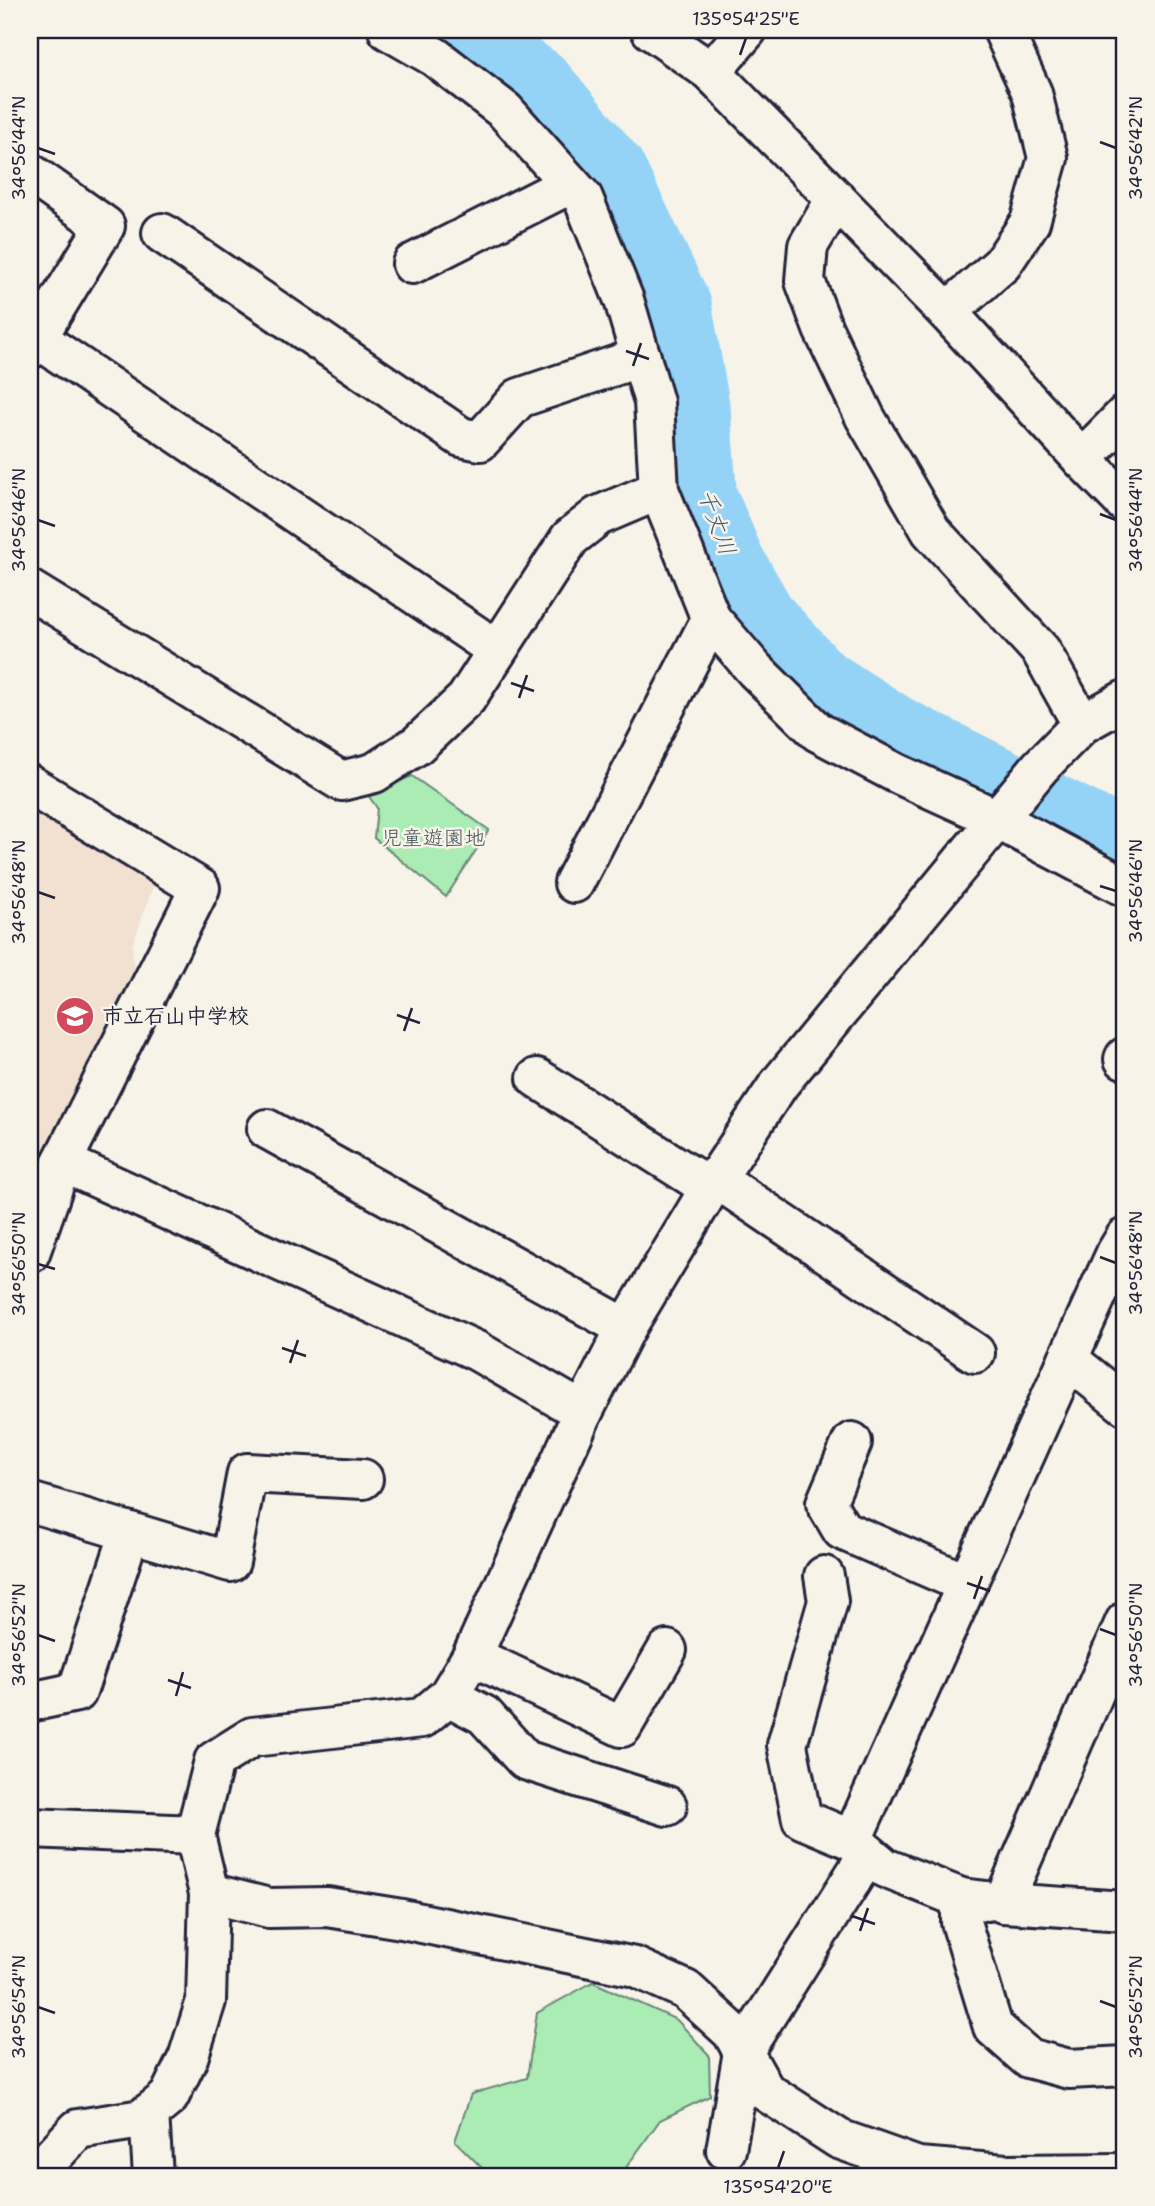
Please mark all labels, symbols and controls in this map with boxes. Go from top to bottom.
text: 135°54'25"E [692,7,800,31]
text: 34°56'44"N [7,95,31,201]
text: 34°56'42"N [1124,96,1148,200]
text: 34°56'44"N [1124,467,1148,573]
text: 34°56'46"N [7,468,31,572]
water label: 千丈川 [691,484,743,560]
park label: 児童遊園地 [381,824,486,852]
text: 34°56'48"N [7,839,31,945]
text: 34°56'46"N [1124,839,1148,943]
school or university icon: 市立石山中学校 [54,995,96,1037]
place label: 市立石山中学校 [102,1002,249,1030]
text: 34°56'48"N [1124,1210,1148,1316]
text: 34°56'50"N [7,1211,31,1317]
text: 34°56'50"N [1124,1582,1148,1688]
text: 34°56'52"N [7,1583,31,1687]
text: 34°56'54"N [7,1955,31,2059]
text: 34°56'52"N [1124,1955,1148,2059]
text: 135°54'20"E [723,2175,833,2199]

